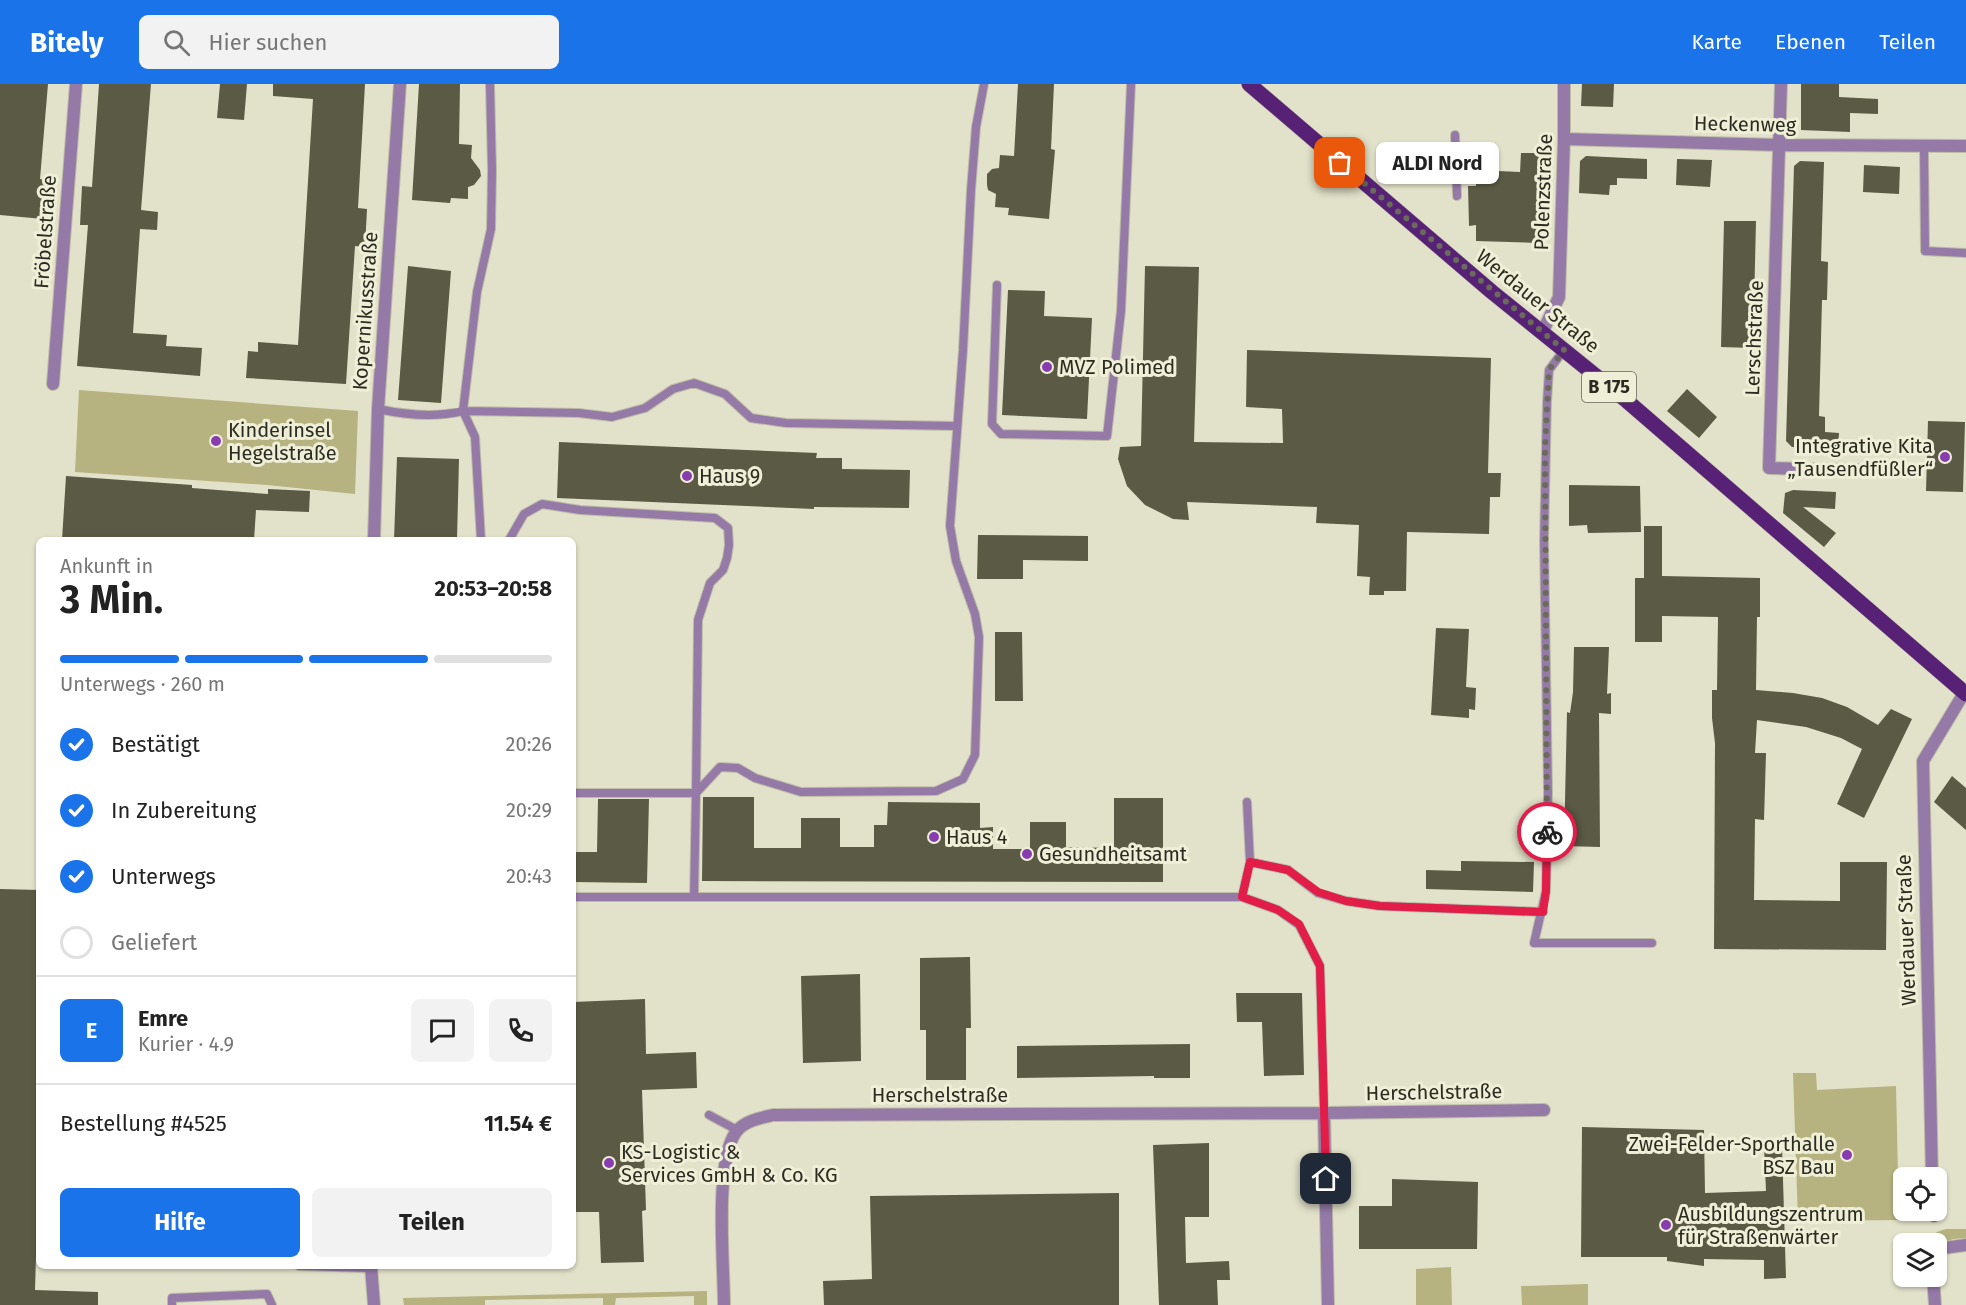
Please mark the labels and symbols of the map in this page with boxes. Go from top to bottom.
street label: Heckenweg [1694,111,1797,137]
street label: Polenzstraße [1529,133,1557,251]
pin [1314,137,1365,188]
callout: ALDI Nord [1376,142,1499,184]
street label: Fröbelstraße [29,174,61,290]
street label: Kopernikusstraße [347,231,383,391]
street label: Werdauer Straße [1472,244,1604,358]
street label: Lerschstraße [1740,280,1768,396]
place label: MVZ Polimed [1059,355,1175,379]
marker: MVZ Polimed [1040,360,1054,374]
road number: B 175 [1582,372,1636,402]
place label: Kinderinsel Hegelstraße [228,418,337,465]
marker: Kinderinsel Hegelstraße [209,434,223,448]
place label: Integrative Kita „Tausendfüßler“ [1788,434,1933,481]
marker: Integrative Kita „Tausendfüßler“ [1938,450,1952,464]
place label: Haus 9 [699,464,760,488]
marker: Haus 9 [680,469,694,483]
courier [1517,802,1577,862]
place label: Haus 4 [946,825,1008,849]
marker: Haus 4 [927,830,941,844]
place label: Gesundheitsamt [1039,842,1188,866]
marker: Gesundheitsamt [1020,847,1034,861]
street label: Werdauer Straße [1891,854,1921,1006]
street label: Herschelstraße [1366,1079,1502,1105]
street label: Herschelstraße [872,1083,1008,1107]
place label: Zwei-Felder-Sporthalle BSZ Bau [1629,1132,1835,1179]
place label: KS-Logistic & Services GmbH & Co. KG [621,1140,838,1187]
marker: Zwei-Felder-Sporthalle BSZ Bau [1840,1148,1854,1162]
pin [1300,1153,1351,1204]
marker: KS-Logistic & Services GmbH & Co. KG [602,1156,616,1170]
place label: Ausbildungszentrum für Straßenwärter [1678,1202,1864,1249]
marker: Ausbildungszentrum für Straßenwärter [1659,1218,1673,1232]

